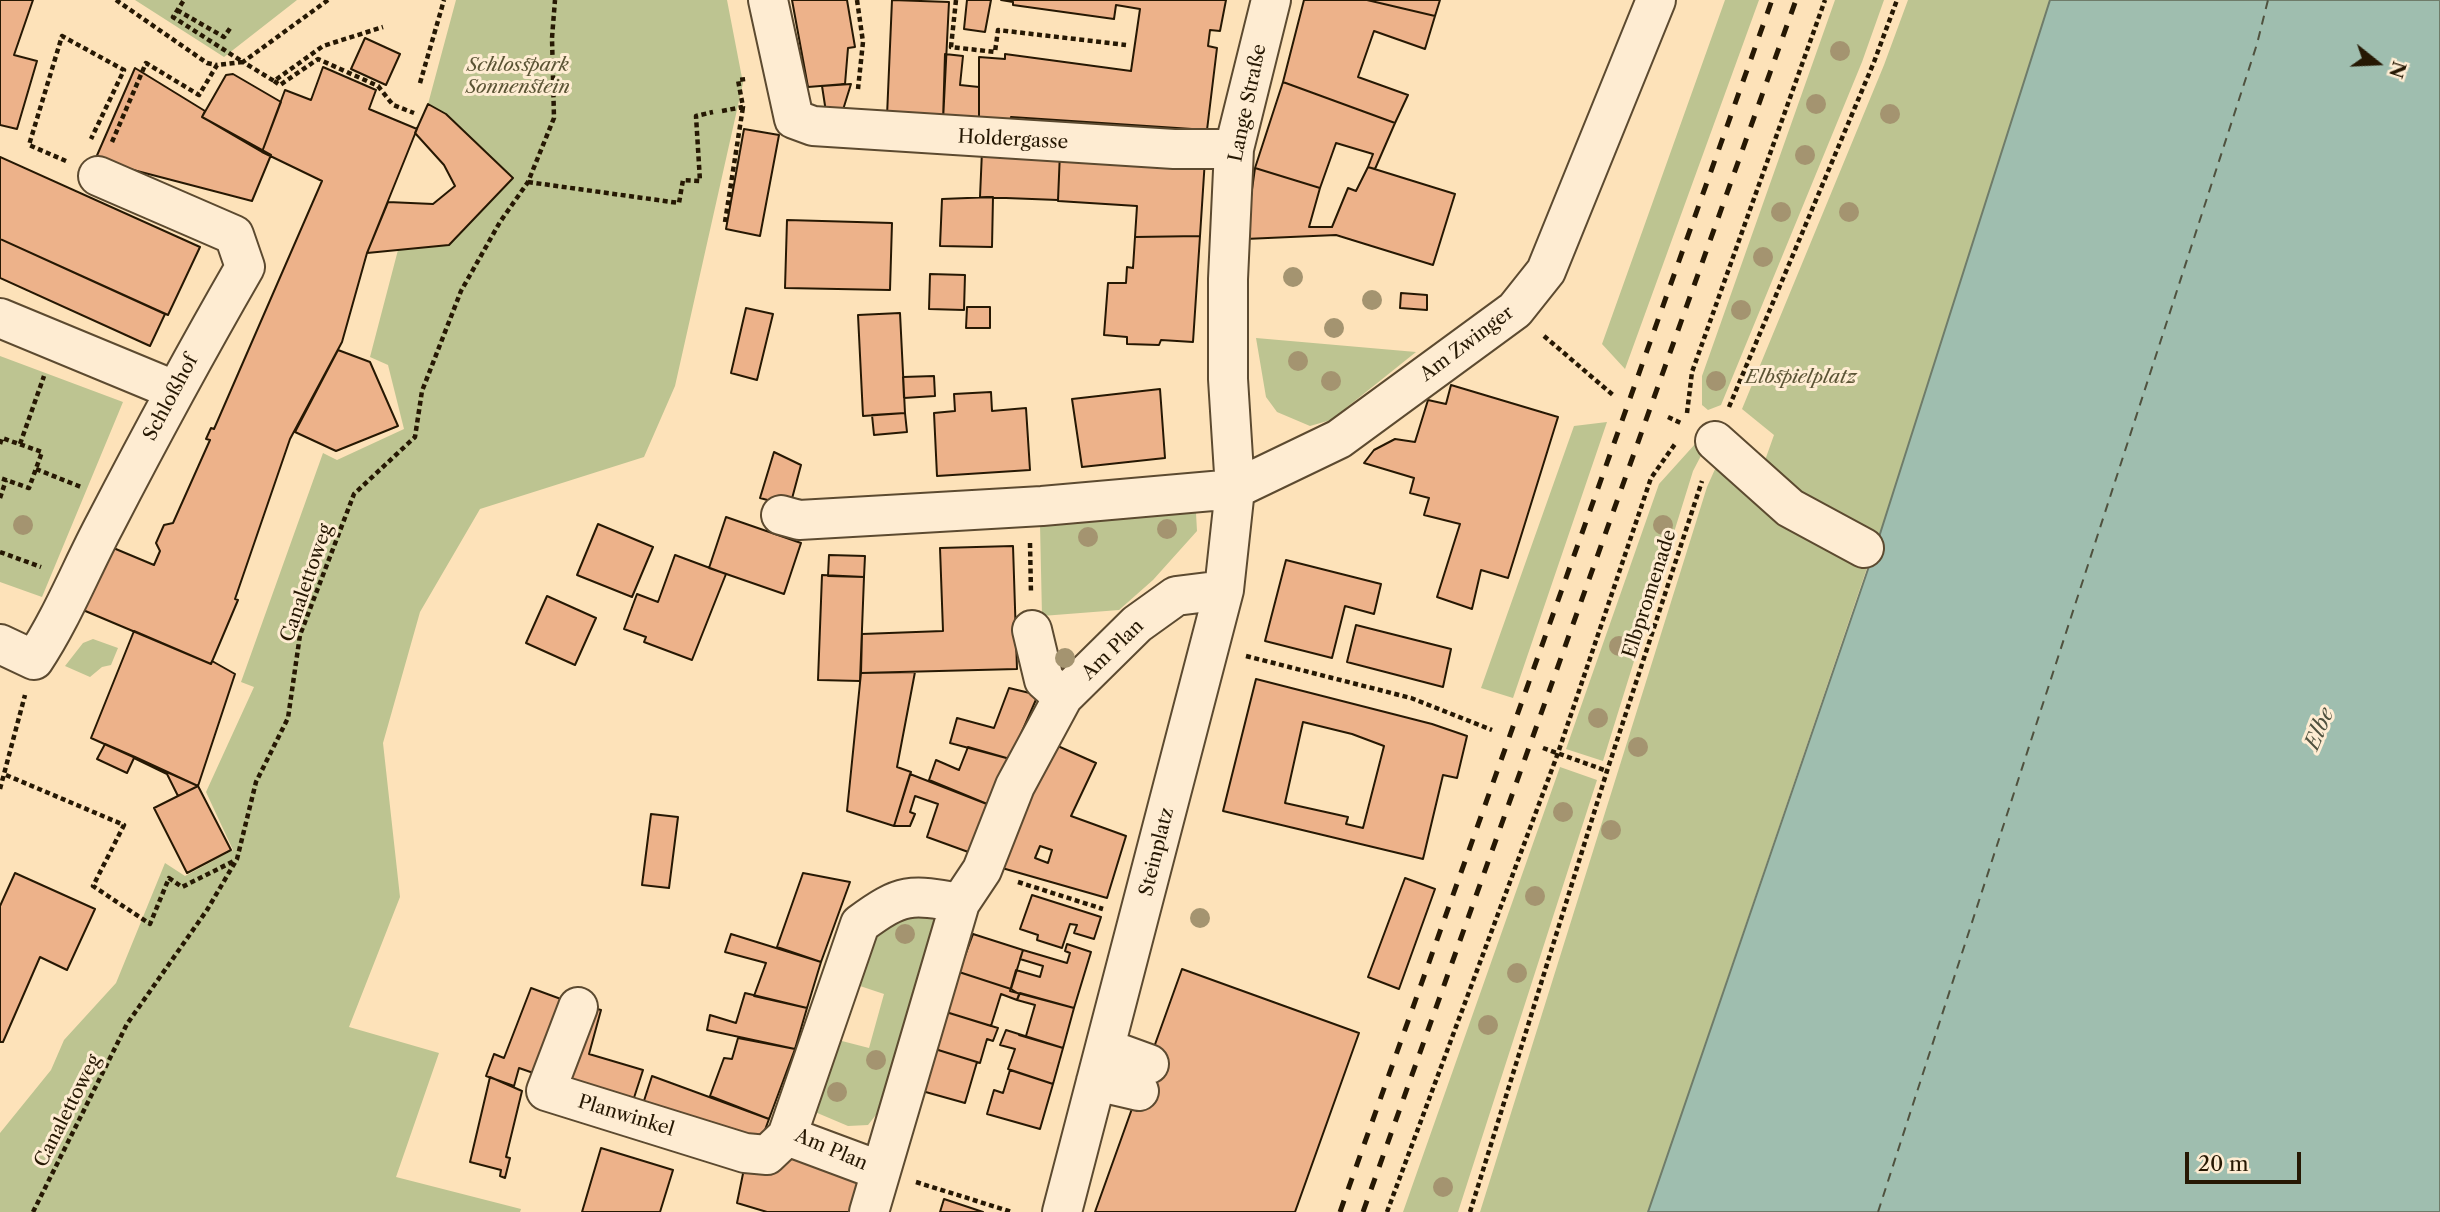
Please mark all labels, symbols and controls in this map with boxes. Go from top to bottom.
north arrow [2342,28,2412,98]
street label: Lange Straße [1224,42,1272,164]
park label: Schlosspark Sonnenstein [466,55,570,99]
text: N [2384,58,2411,81]
street label: Holdergasse [957,126,1069,154]
street label: Am Zwinger [1416,301,1518,387]
street label: Schloßhof [139,351,203,445]
park label: Elbspielplatz [1745,367,1857,389]
street label: Canalettoweg [276,521,338,645]
street label: Elbpromenade [1618,527,1682,661]
street label: Am Plan [1077,615,1149,685]
water label: Elbe [2300,704,2340,754]
street label: Steinplatz [1135,805,1179,899]
street label: Canalettoweg [30,1051,106,1171]
street label: Planwinkel [575,1091,677,1141]
street label: Am Plan [791,1124,871,1176]
scale bar [2188,1138,2304,1182]
text: 20 m [2198,1151,2249,1176]

